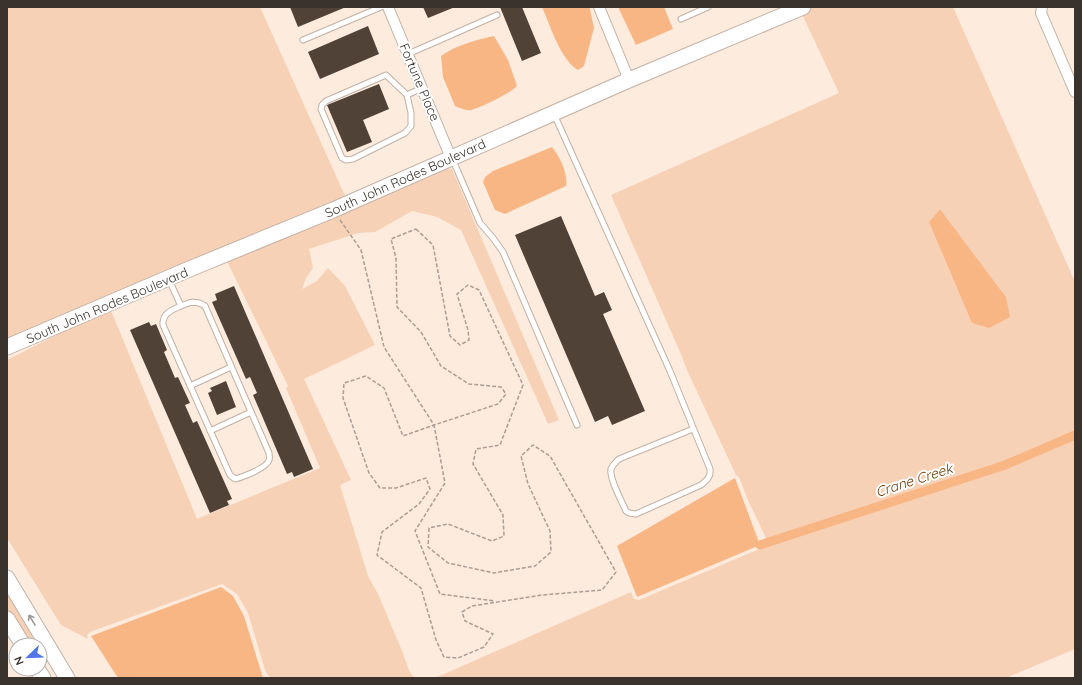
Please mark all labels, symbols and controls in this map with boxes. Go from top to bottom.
street label: Fortune Place [396,41,444,123]
street label: South John Rodes Boulevard [322,135,488,221]
street label: South John Rodes Boulevard [24,264,190,346]
water label: Crane Creek [873,459,956,501]
one-way arrow [28,614,36,626]
north arrow [8,637,48,677]
text: N [11,654,27,667]

